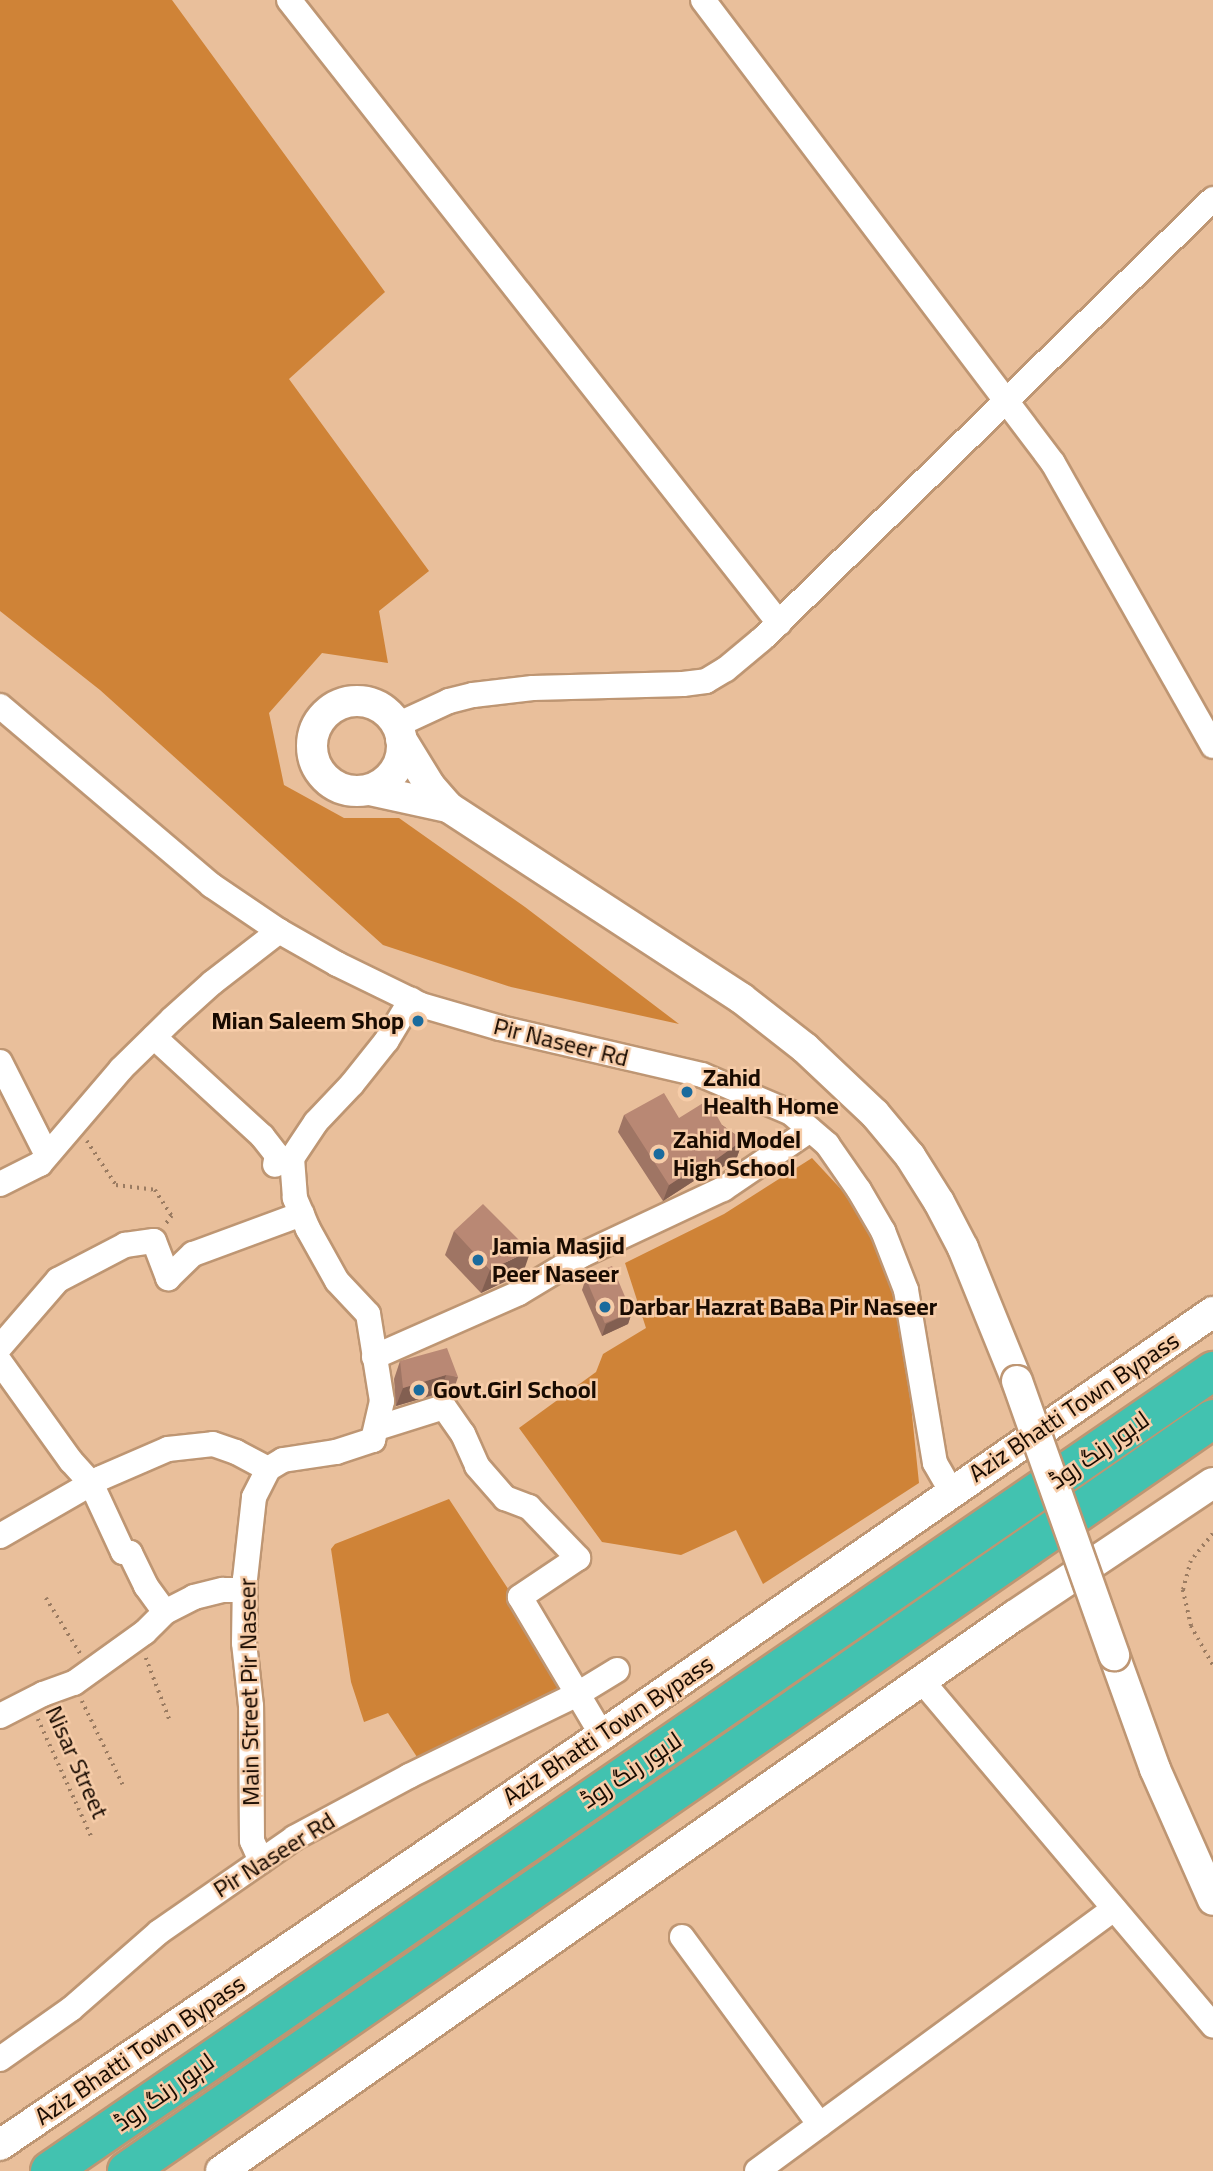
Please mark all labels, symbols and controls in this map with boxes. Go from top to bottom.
place label: Mian Saleem Shop [212,1007,404,1035]
street label: Pir Naseer Rd [491,1011,631,1073]
marker: Mian Saleem Shop [410,1013,426,1029]
place label: Zahid Health Home [703,1064,839,1120]
marker: Zahid Health Home [677,1082,697,1102]
place label: Zahid Model High School [673,1126,801,1182]
marker: Zahid Model High School [651,1146,667,1162]
place label: Jamia Masjid Peer Naseer [492,1232,625,1288]
marker: Jamia Masjid Peer Naseer [470,1252,486,1268]
place label: Darbar Hazrat BaBa Pir Naseer [619,1293,937,1321]
marker: Darbar Hazrat BaBa Pir Naseer [597,1299,613,1315]
street label: Aziz Bhatti Town Bypass [963,1326,1185,1488]
place label: Govt.Girl School [433,1376,597,1404]
marker: Govt.Girl School [411,1382,427,1398]
street label: لاہور رنگ روڈ [1043,1405,1155,1495]
street label: Main Street Pir Naseer [233,1578,265,1806]
street label: Aziz Bhatti Town Bypass [497,1649,719,1811]
street label: Nisar Street [39,1701,115,1823]
street label: لاہور رنگ روڈ [575,1726,687,1814]
street label: Pir Naseer Rd [208,1806,340,1904]
street label: Aziz Bhatti Town Bypass [29,1969,251,2131]
street label: لاہور رنگ روڈ [108,2047,220,2137]

